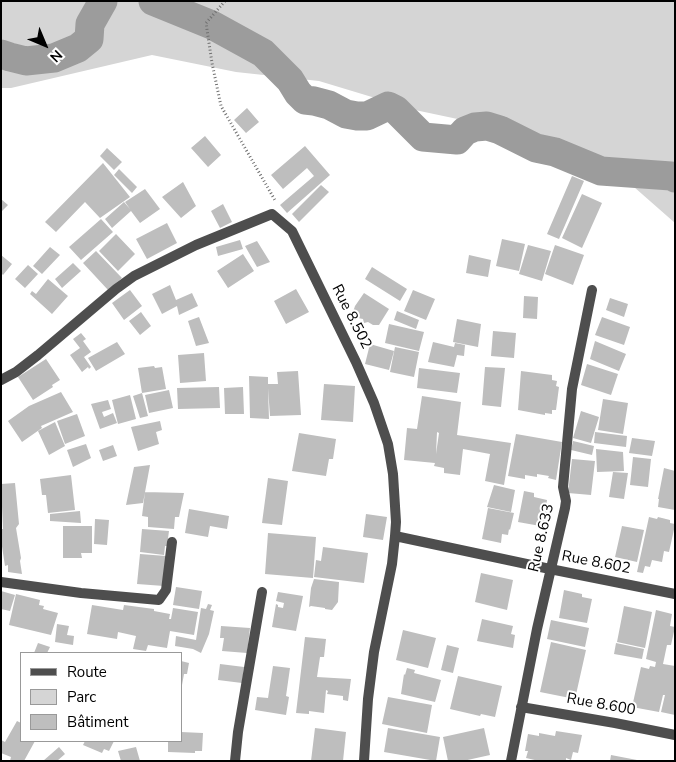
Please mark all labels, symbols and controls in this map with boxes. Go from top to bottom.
north arrow [20,20,70,70]
text: N [46,46,66,66]
street label: Rue 8.502 [327,282,375,352]
street label: Rue 8.633 [525,502,559,574]
street label: Rue 8.602 [560,548,632,578]
legend [20,652,182,742]
text: Route [67,662,107,682]
text: Parc [67,687,96,707]
street label: Rue 8.600 [565,690,637,720]
text: Bâtiment [67,712,128,732]

